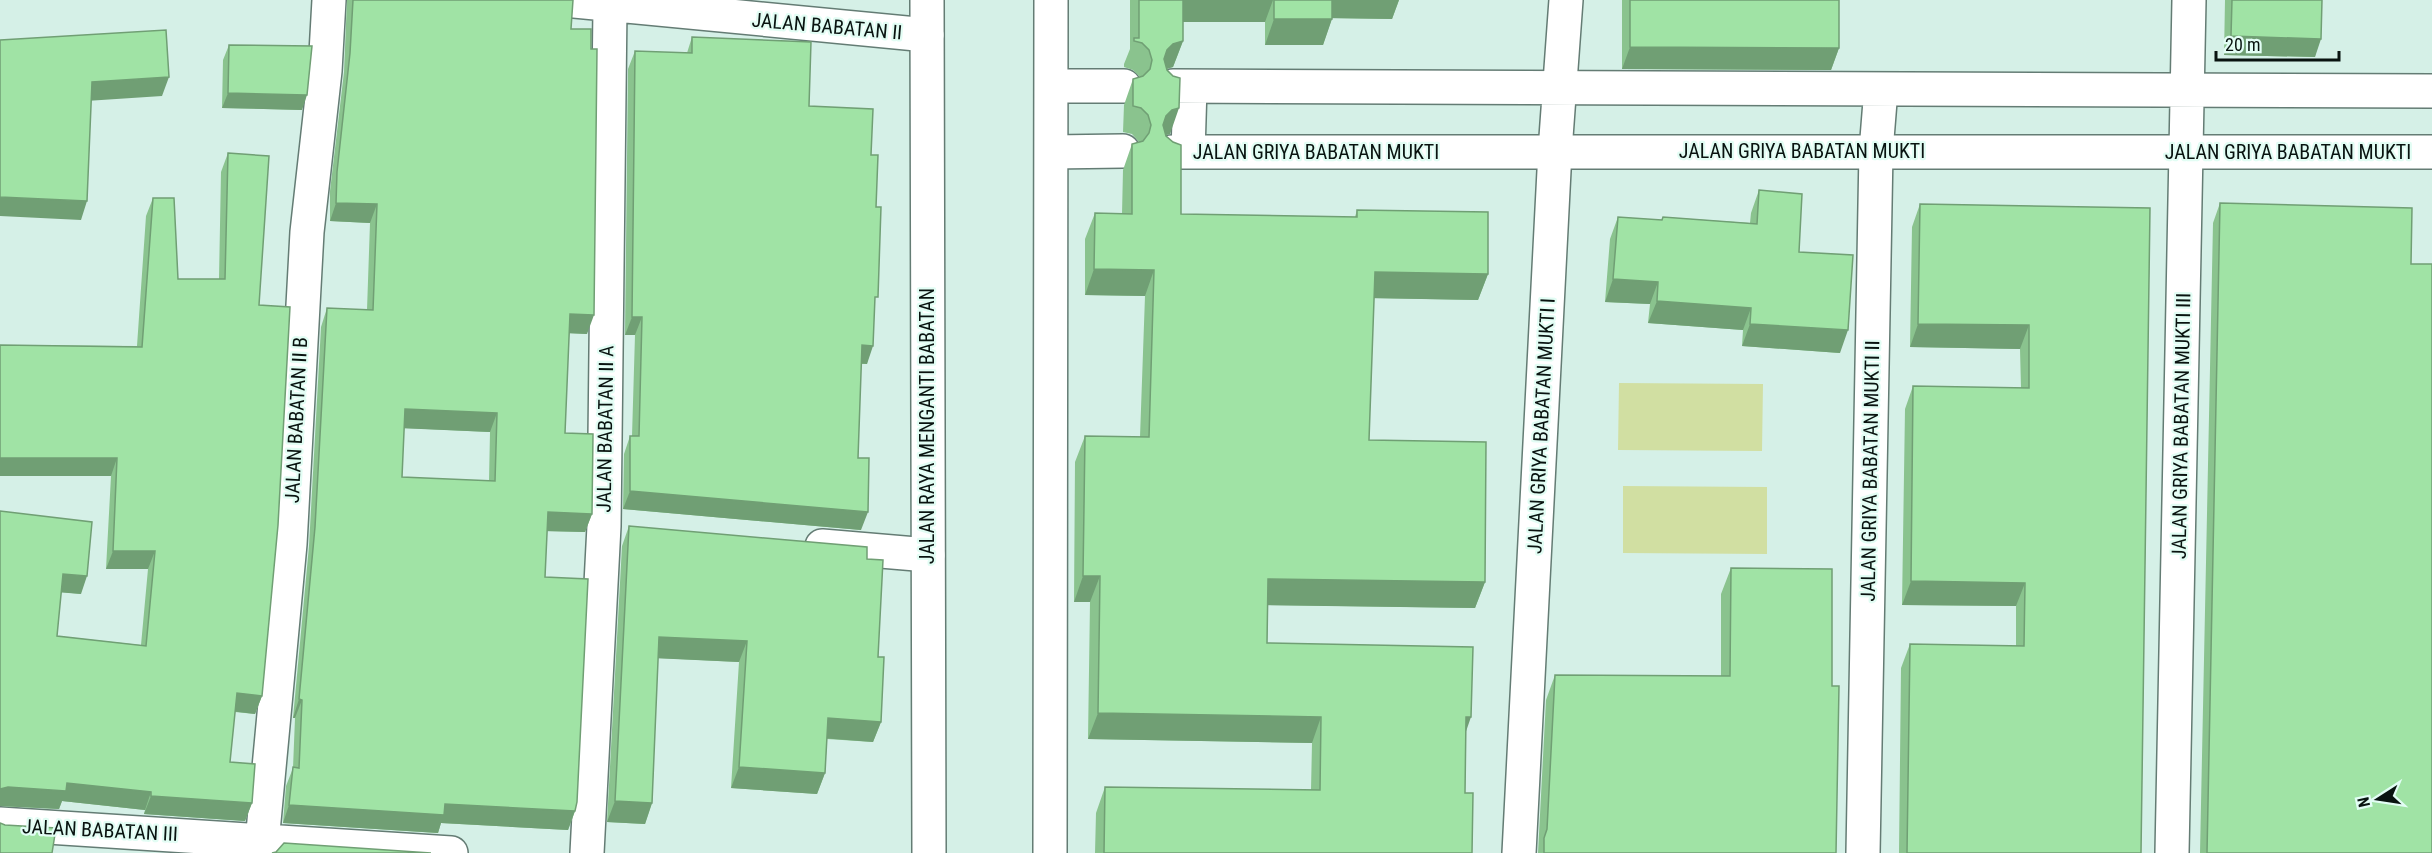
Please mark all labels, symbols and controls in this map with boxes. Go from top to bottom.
street label: JALAN BABATAN II [751,7,903,45]
scale bar [2216,24,2339,62]
text: 20 m [2225,34,2260,55]
street label: JALAN GRIYA BABATAN MUKTI [1679,139,1925,163]
street label: JALAN GRIYA BABATAN MUKTI [1193,140,1439,164]
street label: JALAN GRIYA BABATAN MUKTI [2165,140,2411,164]
street label: JALAN RAYA MENGANTI BABATAN [915,288,939,564]
street label: JALAN GRIYA BABATAN MUKTI III [2167,293,2195,559]
street label: JALAN GRIYA BABATAN MUKTI I [1522,297,1560,555]
street label: JALAN BABATAN II B [280,336,312,504]
street label: JALAN GRIYA BABATAN MUKTI II [1856,340,1884,602]
street label: JALAN BABATAN II A [592,345,618,513]
north arrow [2348,769,2408,829]
text: N [2354,795,2374,809]
street label: JALAN BABATAN III [21,814,179,846]

